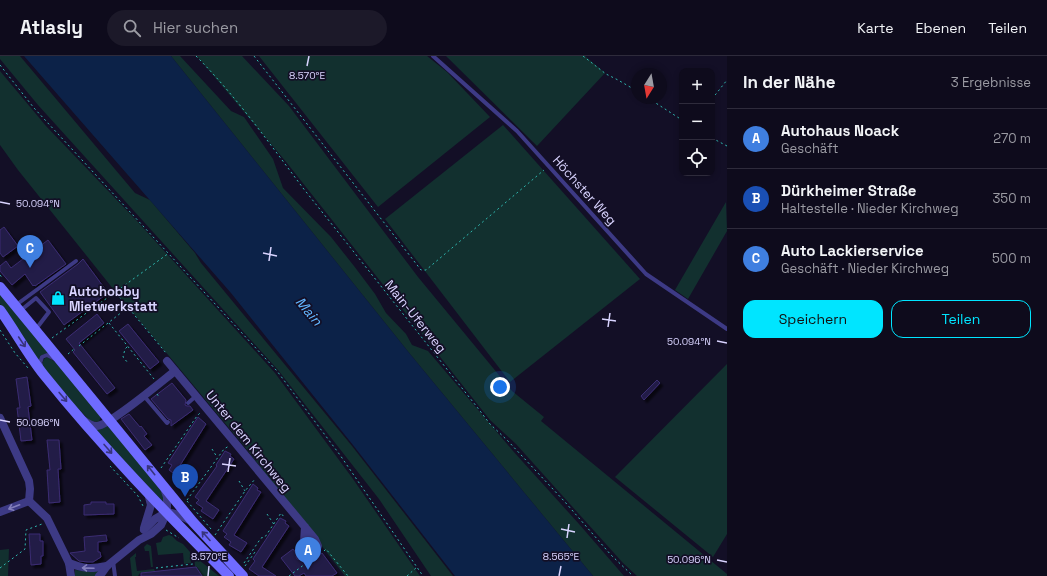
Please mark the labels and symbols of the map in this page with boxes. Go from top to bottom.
north arrow [631,68,667,104]
text: 8.570°E [289,69,325,82]
street label: Höchster Weg [549,152,620,229]
text: 50.094°N [16,197,60,210]
pin: C [17,235,43,268]
street label: Main-Uferweg [381,276,450,356]
place label: Autohobby Mietwerkstatt [69,283,157,315]
shop icon: Autohobby Mietwerkstatt [50,290,66,306]
water label: Main [292,293,326,329]
text: 50.094°N [667,335,711,348]
one-way arrow [18,336,26,348]
your location [490,377,510,397]
street label: Unter dem Kirchweg [202,387,295,496]
one-way arrow [58,392,67,402]
text: 50.096°N [16,416,60,429]
one-way arrow [103,444,112,455]
one-way arrow [147,464,156,475]
pin: B [172,464,198,497]
one-way arrow [9,503,21,511]
one-way arrow [202,531,211,542]
pin: A [295,537,321,570]
text: 8.570°E [191,550,227,563]
text: 8.565°E [543,550,580,563]
text: 50.096°N [667,553,711,566]
one-way arrow [81,564,94,572]

